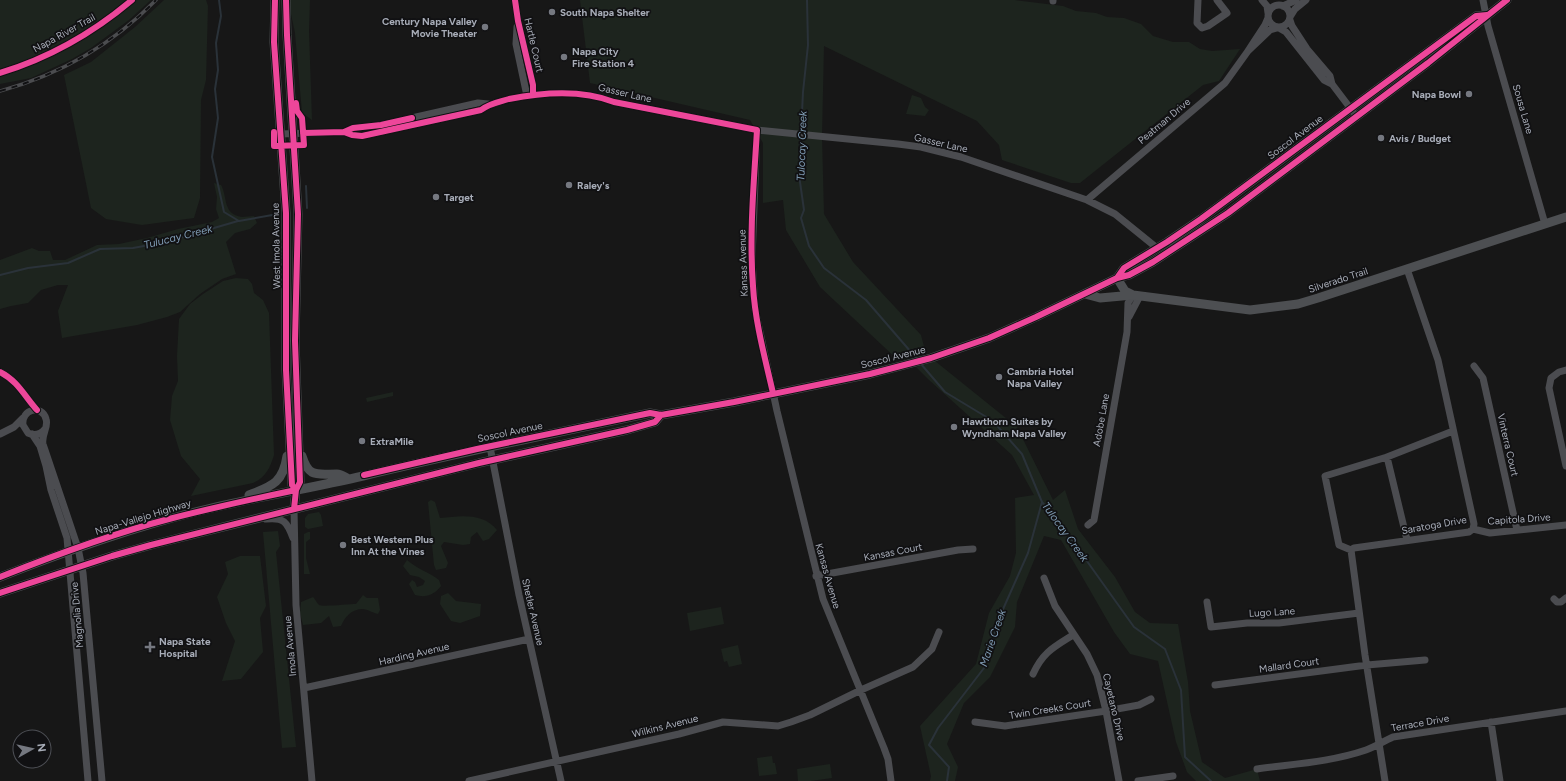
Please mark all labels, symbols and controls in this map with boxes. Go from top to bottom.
place label: South Napa Shelter [560,6,650,19]
marker: South Napa Shelter [547,7,557,17]
street label: Napa River Trail [31,11,97,55]
place label: Century Napa Valley Movie Theater [382,15,477,40]
street label: Hartle Court [521,16,547,74]
marker: Century Napa Valley Movie Theater [480,22,490,32]
place label: Napa City Fire Station 4 [572,45,635,70]
marker: Napa City Fire Station 4 [559,52,569,62]
street label: Gasser Lane [597,81,654,106]
street label: Sousa Lane [1510,83,1536,136]
place label: Napa Bowl [1412,88,1461,101]
marker: Napa Bowl [1464,89,1474,99]
street label: Peatman Drive [1135,95,1193,147]
water label: Tulocay Creek [794,110,810,181]
street label: Soscol Avenue [1265,112,1326,162]
street label: Gasser Lane [913,131,970,156]
place label: Avis / Budget [1389,132,1451,145]
marker: Avis / Budget [1376,133,1386,143]
place label: Raley's [577,179,610,192]
marker: Raley's [564,180,574,190]
place label: Target [444,191,474,204]
marker: Target [431,192,441,202]
street label: West Imola Avenue [269,202,283,289]
water label: Tulucay Creek [142,222,214,252]
street label: Kansas Avenue [735,229,751,297]
street label: Silverado Trail [1307,264,1369,296]
street label: Soscol Avenue [859,343,927,371]
place label: Cambria Hotel Napa Valley [1007,365,1074,390]
marker: Cambria Hotel Napa Valley [994,372,1004,382]
street label: Adobe Lane [1090,392,1112,447]
street label: Vinterra Court [1494,412,1522,478]
place label: Hawthorn Suites by Wyndham Napa Valley [962,415,1067,440]
street label: Soscol Avenue [476,419,544,445]
marker: Hawthorn Suites by Wyndham Napa Valley [949,422,959,432]
place label: ExtraMile [370,435,414,448]
marker: ExtraMile [357,436,367,446]
street label: Napa-Vallejo Highway [93,496,193,538]
water label: Tulocay Creek [1039,500,1091,565]
street label: Capitola Drive [1487,510,1551,528]
street label: Saratoga Drive [1400,513,1468,537]
place label: Best Western Plus Inn At the Vines [351,533,434,558]
marker: Best Western Plus Inn At the Vines [338,540,348,550]
street label: Kansas Court [863,540,924,564]
street label: Kansas Avenue [812,542,844,611]
street label: Shetler Avenue [519,577,547,647]
street label: Magnolia Drive [68,581,86,648]
street label: Lugo Lane [1249,604,1296,620]
water label: Marie Creek [977,607,1009,668]
street label: Imola Avenue [281,615,299,677]
place label: Napa State Hospital [159,635,211,660]
street label: Harding Avenue [377,639,451,668]
marker: Napa State Hospital [144,641,156,653]
street label: Mallard Court [1258,654,1320,676]
street label: Cayetano Drive [1100,672,1128,742]
street label: Twin Creeks Court [1008,696,1092,722]
street label: Wilkins Avenue [631,711,700,741]
street label: Terrace Drive [1390,711,1451,734]
north arrow [12,729,52,769]
text: N [34,743,48,753]

